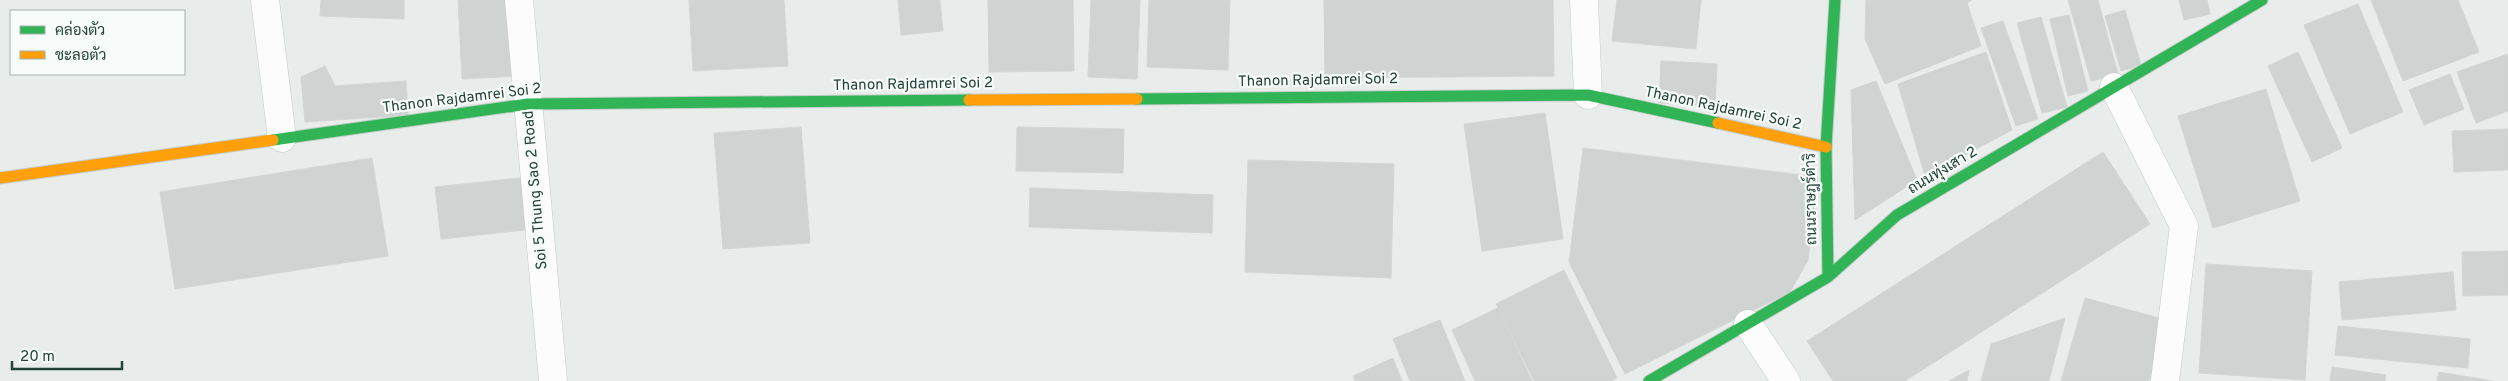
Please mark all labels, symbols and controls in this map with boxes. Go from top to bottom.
legend [10,10,185,75]
text: คล่องตัว [55,20,105,41]
text: ชะลอตัว [55,46,106,66]
street label: Thanon Rajdamrei Soi 2 [1238,70,1398,92]
street label: Thanon Rajdamrei Soi 2 [833,74,993,96]
street label: Thanon Rajdamrei Soi 2 [381,80,543,118]
street label: Thanon Rajdamrei Soi 2 [1643,83,1803,135]
street label: Soi 5 Thung Sao 2 Road [520,110,552,270]
street label: ถนนทุ่งเสา 2 [1904,141,1981,199]
street label: ถนนราษฎร์ดำริ [1800,153,1822,245]
scale bar [12,338,122,370]
text: 20 m [20,348,55,367]

